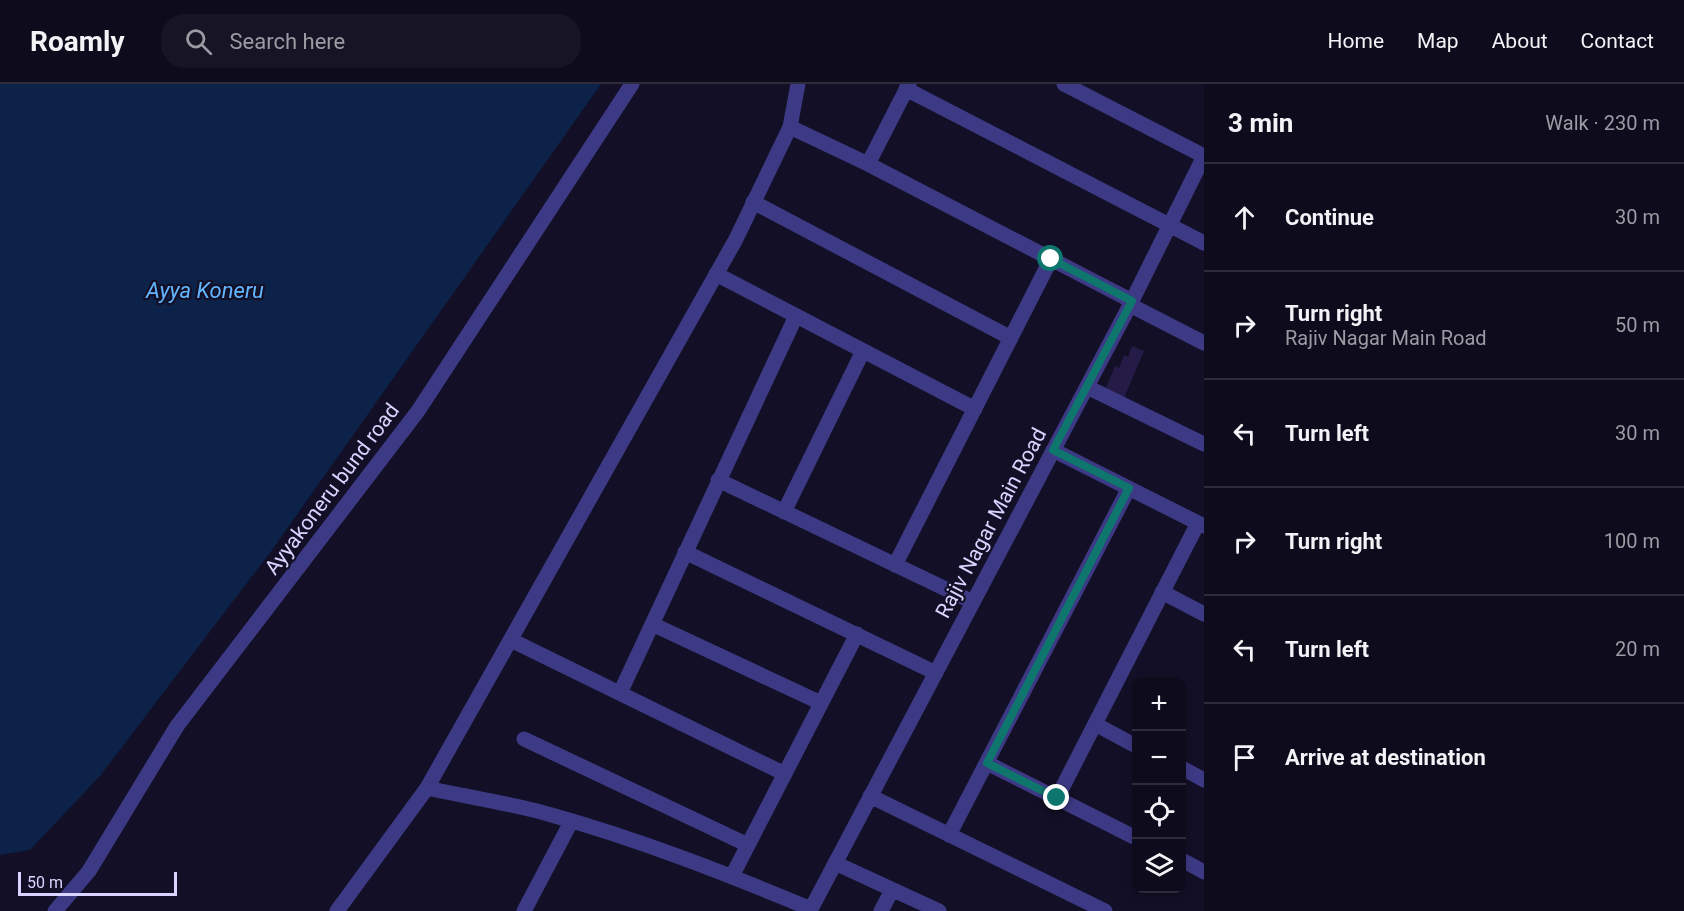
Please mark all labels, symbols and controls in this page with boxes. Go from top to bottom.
search box [161,14,581,68]
text: Roamly [30,25,125,58]
icon: search [182,25,215,58]
text: Search here [230,29,345,54]
text: Home [1328,29,1384,53]
text: Map [1417,29,1459,53]
text: About [1492,29,1548,53]
text: Contact [1581,29,1654,53]
text: 3 min [1228,108,1293,138]
text: Walk · 230 m [1545,111,1660,135]
icon: ahead [1228,201,1261,234]
text: Continue [1285,205,1374,230]
text: 30 m [1615,205,1660,229]
route start [1037,245,1063,271]
water label: Ayya Koneru [145,278,264,303]
text: Turn right [1285,301,1382,326]
icon: right [1228,309,1261,342]
text: 50 m [1615,313,1660,337]
text: Rajiv Nagar Main Road [1285,326,1487,350]
street label: Ayyakoneru bund road [260,399,404,579]
icon: left [1228,417,1261,450]
text: Turn left [1285,421,1369,446]
text: 30 m [1615,421,1660,445]
street label: Rajiv Nagar Main Road [931,424,1051,622]
icon: right [1228,525,1261,558]
text: Turn right [1285,529,1382,554]
text: 100 m [1604,529,1660,553]
icon: left [1228,633,1261,666]
text: Turn left [1285,637,1369,662]
text: 20 m [1615,637,1660,661]
map controls [1132,677,1186,893]
button: + [1132,677,1186,731]
button: − [1132,731,1186,785]
icon: arrive [1228,741,1261,774]
text: Arrive at destination [1285,745,1486,770]
route end [1043,784,1069,810]
button: locate [1132,785,1186,839]
button: layers [1132,839,1186,893]
scale bar [18,869,177,896]
text: 50 m [27,873,63,892]

